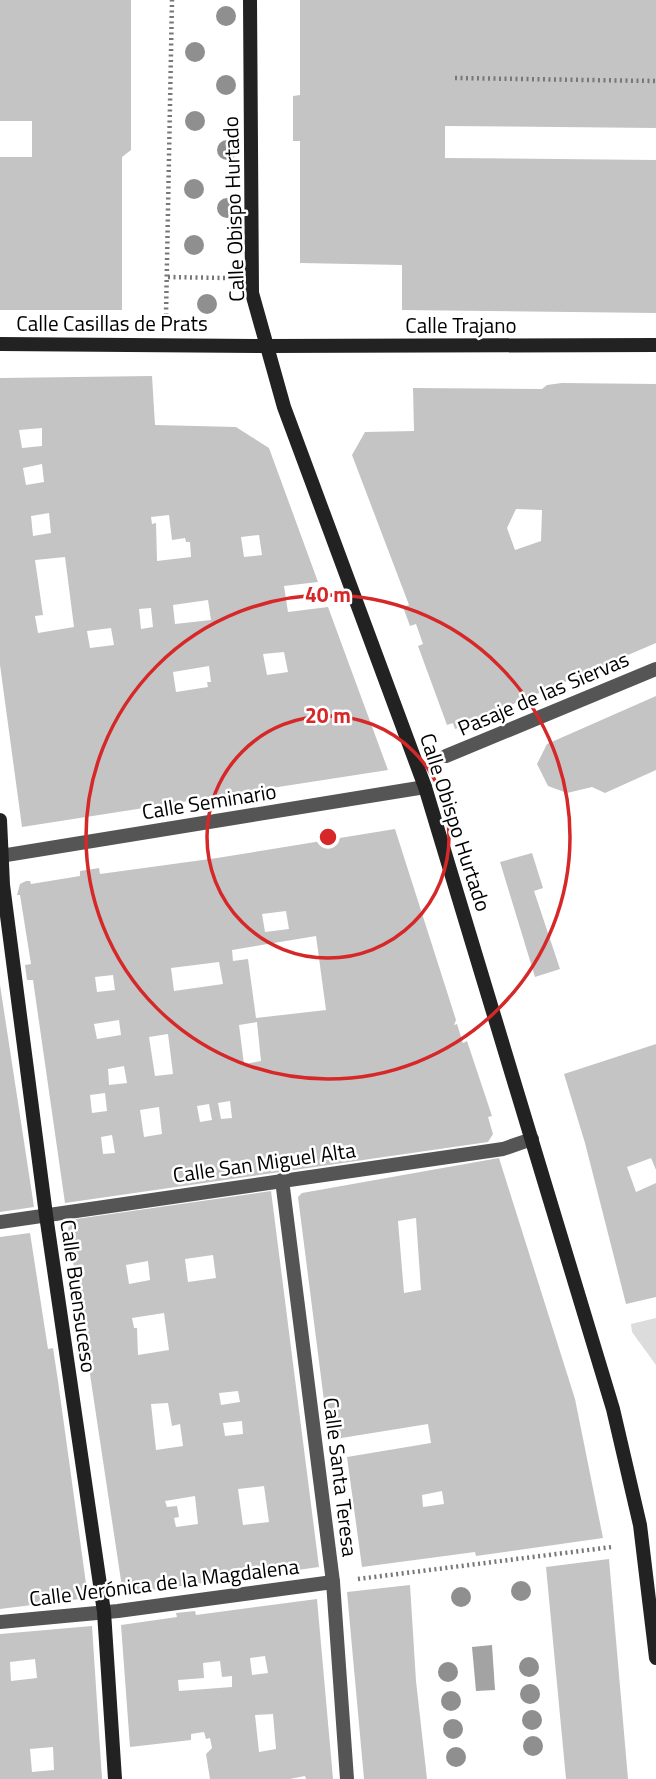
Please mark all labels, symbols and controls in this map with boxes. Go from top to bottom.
street label: Calle Obispo Hurtado [214,116,252,302]
street label: Calle Casillas de Prats [16,307,208,339]
street label: Calle Trajano [405,309,517,341]
text: 40 m [305,578,351,610]
street label: Pasaje de las Siervas [452,642,634,744]
text: 20 m [305,699,351,731]
street label: Calle Obispo Hurtado [412,729,500,915]
street label: Calle Seminario [139,775,279,827]
centre of rings [316,825,340,849]
street label: Calle San Miguel Alta [171,1133,358,1191]
street label: Calle Buensuceso [52,1217,106,1375]
street label: Calle Santa Teresa [315,1396,367,1559]
street label: Calle Verónica de la Magdalena [27,1550,301,1614]

